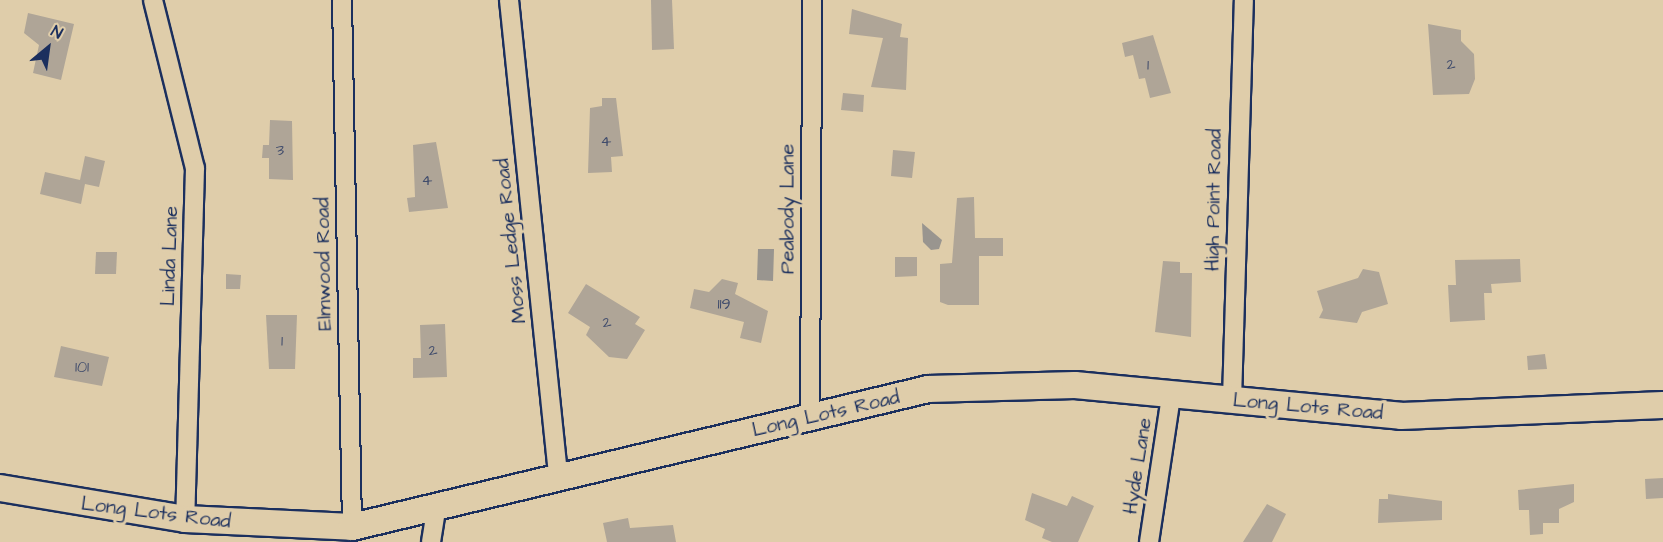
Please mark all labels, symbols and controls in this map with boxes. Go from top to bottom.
north arrow [18,18,78,78]
text: N [47,20,66,44]
house number: 2 [1446,54,1456,74]
house number: 1 [1147,55,1149,75]
street label: High Point Road [1201,129,1227,271]
house number: 4 [601,131,611,151]
house number: 3 [276,140,284,160]
street label: Peabody Lane [776,144,800,274]
street label: Moss Ledge Road [490,157,532,325]
house number: 4 [422,170,432,190]
street label: Elmwood Road [311,197,337,331]
street label: Linda Lane [156,206,184,306]
house number: 119 [717,294,731,314]
house number: 2 [602,312,612,332]
house number: 1 [281,331,283,351]
house number: 2 [428,340,438,360]
house number: 101 [75,357,89,377]
street label: Long Lots Road [750,385,902,443]
street label: Long Lots Road [1232,388,1384,426]
street label: Hyde Lane [1119,416,1157,516]
street label: Long Lots Road [80,492,232,534]

